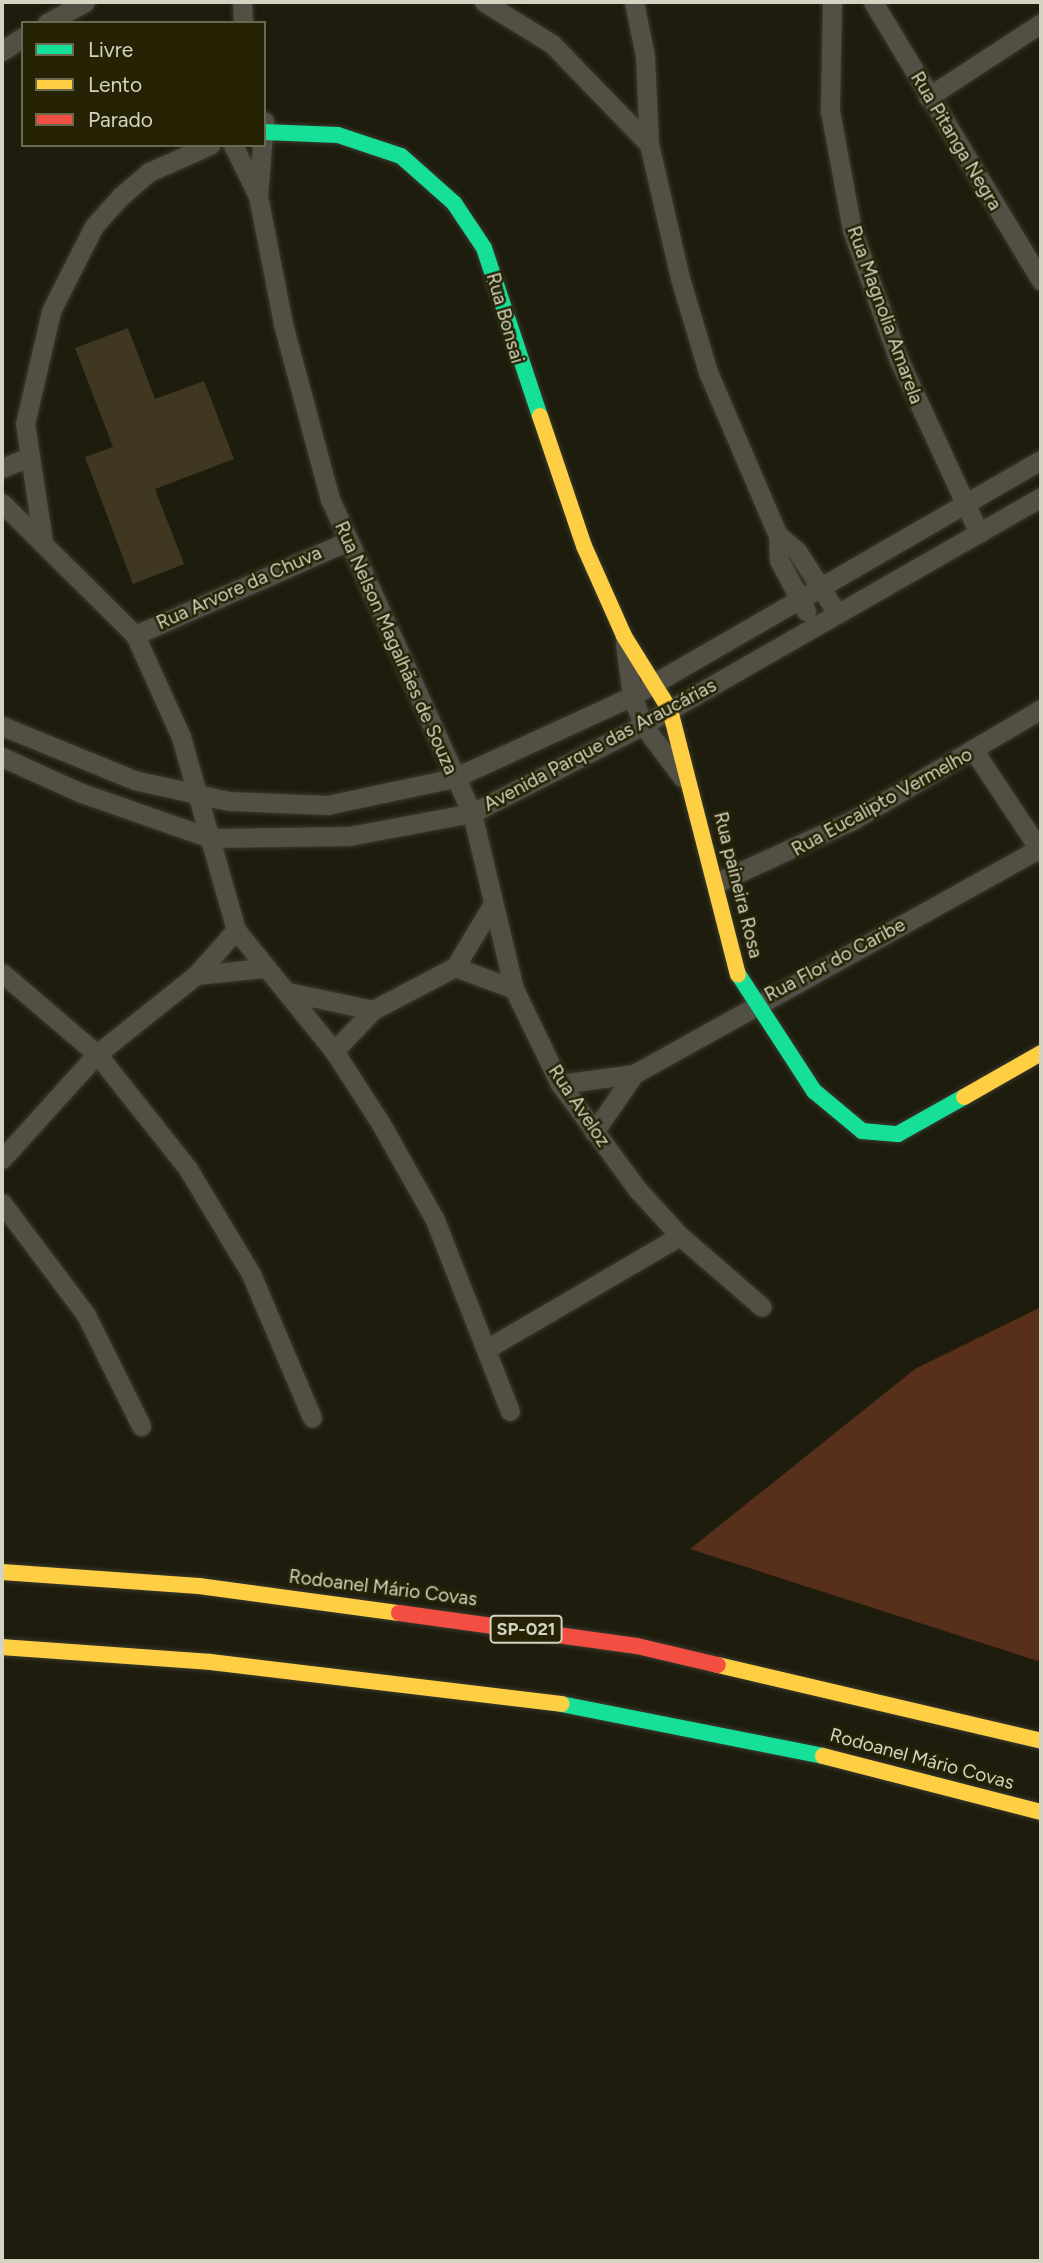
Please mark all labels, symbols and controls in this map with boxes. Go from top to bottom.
legend [21,21,266,147]
text: Livre [88,37,133,62]
street label: Rua Pitanga Negra [906,68,1006,214]
text: Lento [88,72,142,97]
text: Parado [88,107,153,132]
street label: Rua Magnolia Amarela [842,223,928,407]
street label: Rua Bonsai [481,270,529,366]
street label: Rua Nelson Magalhães de Souza [330,518,462,778]
street label: Rua Arvore da Chuva [153,541,325,635]
street label: Avenida Parque das Araucárias [480,674,720,816]
street label: Rua Eucalipto Vermelho [788,743,976,861]
street label: Rua paineira Rosa [709,810,767,960]
street label: Rua Flor do Caribe [761,913,909,1007]
street label: Rua Aveloz [543,1061,615,1151]
street label: Rodoanel Mário Covas [288,1565,478,1611]
road number: SP-021 [489,1614,563,1644]
street label: Rodoanel Mário Covas [827,1723,1017,1795]

